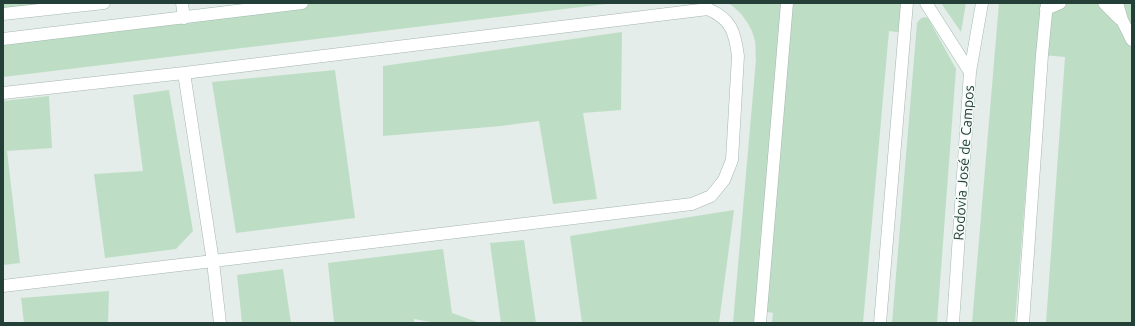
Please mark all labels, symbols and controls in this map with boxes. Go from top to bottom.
street label: Rodovia José de Campos [950,85,978,241]

